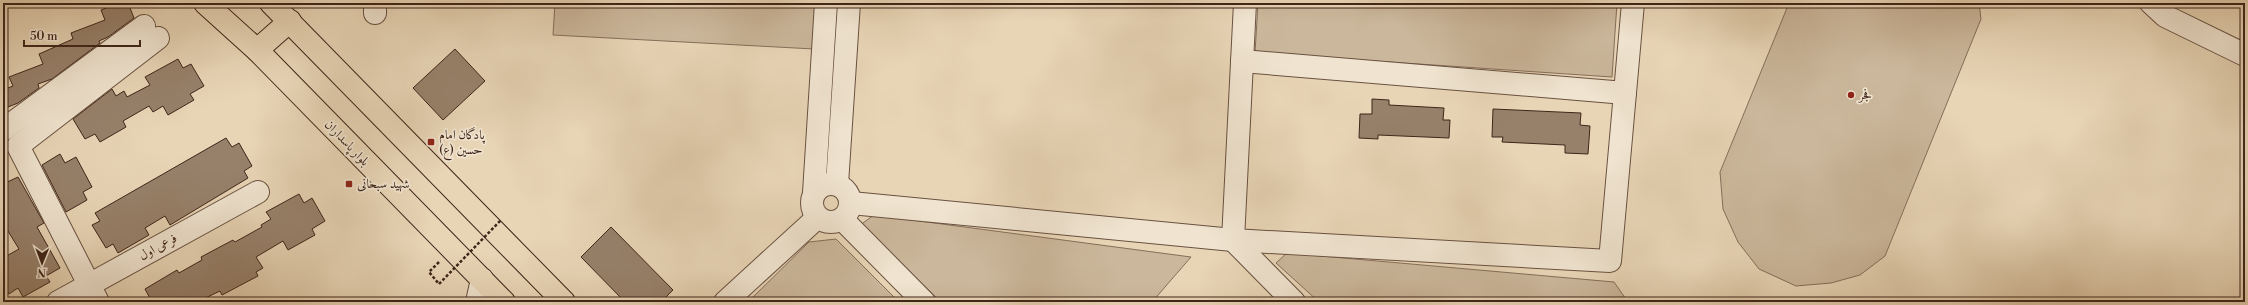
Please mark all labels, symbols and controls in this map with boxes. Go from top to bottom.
scale bar [24,22,140,48]
text: 50 m [30,29,58,44]
place label: فجر [1857,87,1872,103]
marker: فجر [1846,90,1856,100]
street label: بلوار پاسداران [320,117,373,170]
place label: پادگان امام حسین (ع) [439,127,485,161]
marker: پادگان امام حسین (ع) [426,137,436,147]
place label: شهید سبحانی [357,176,409,192]
marker: شهید سبحانی [344,179,354,189]
street label: فرعی اول [136,230,180,264]
north arrow [22,243,62,283]
text: N [37,265,46,279]

